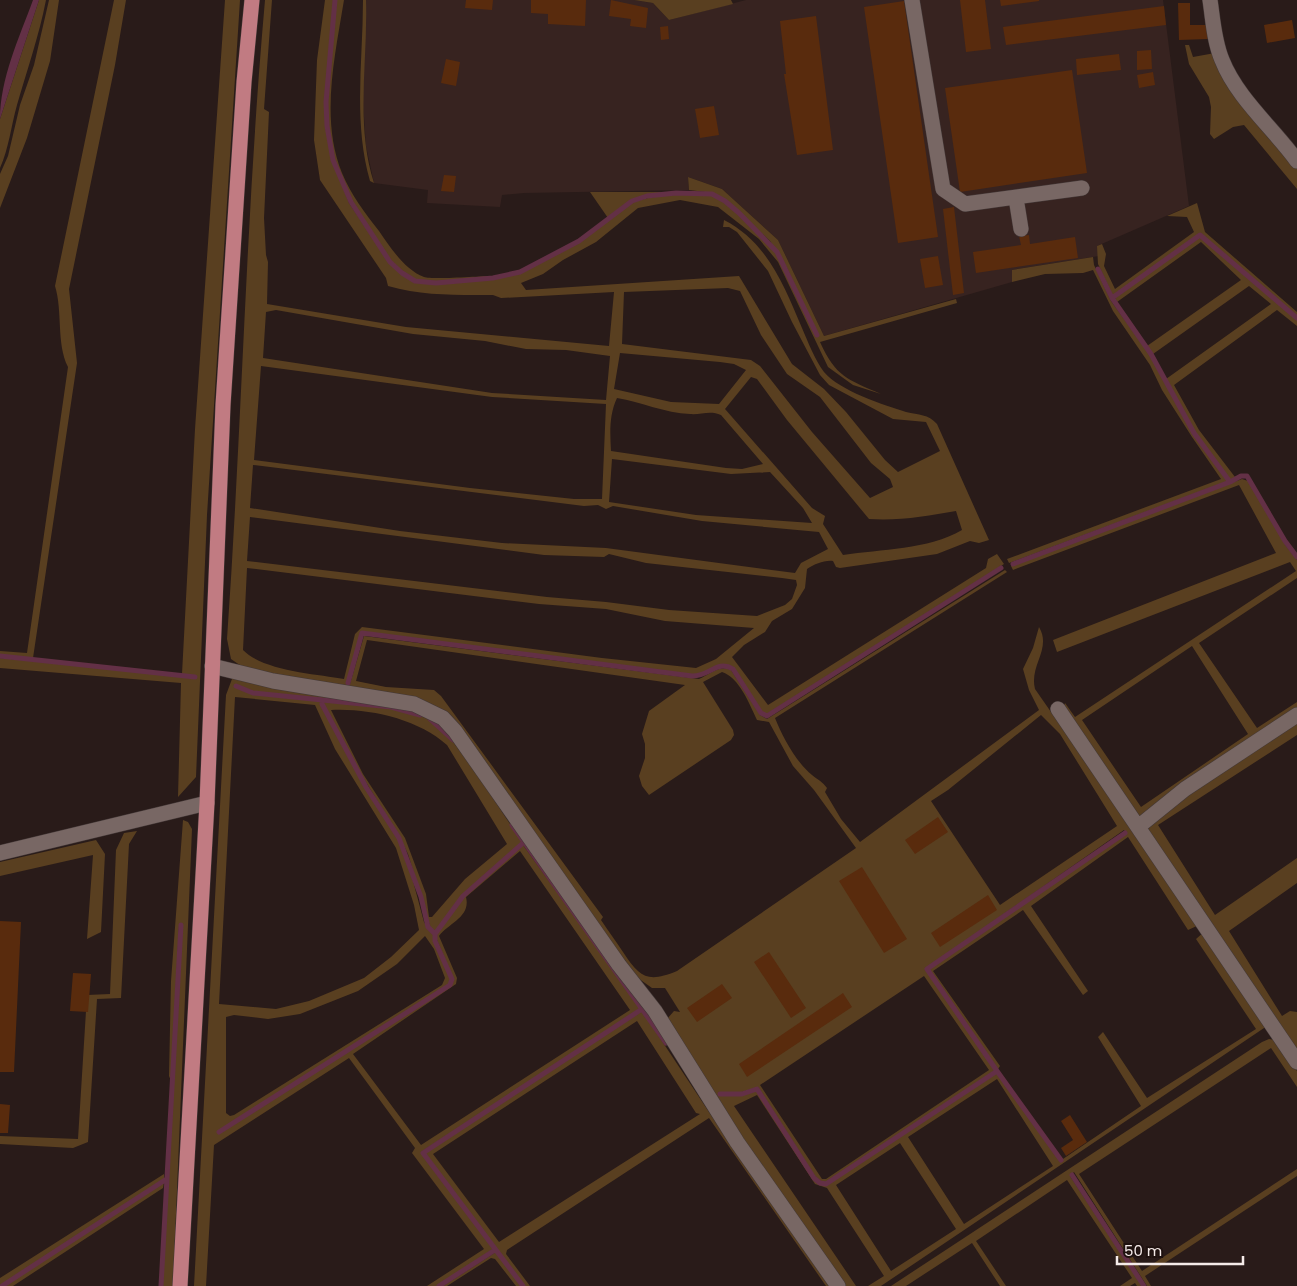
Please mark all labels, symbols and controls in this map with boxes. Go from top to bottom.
scale bar [1117,1234,1243,1266]
text: 50 m [1124,1240,1162,1261]

